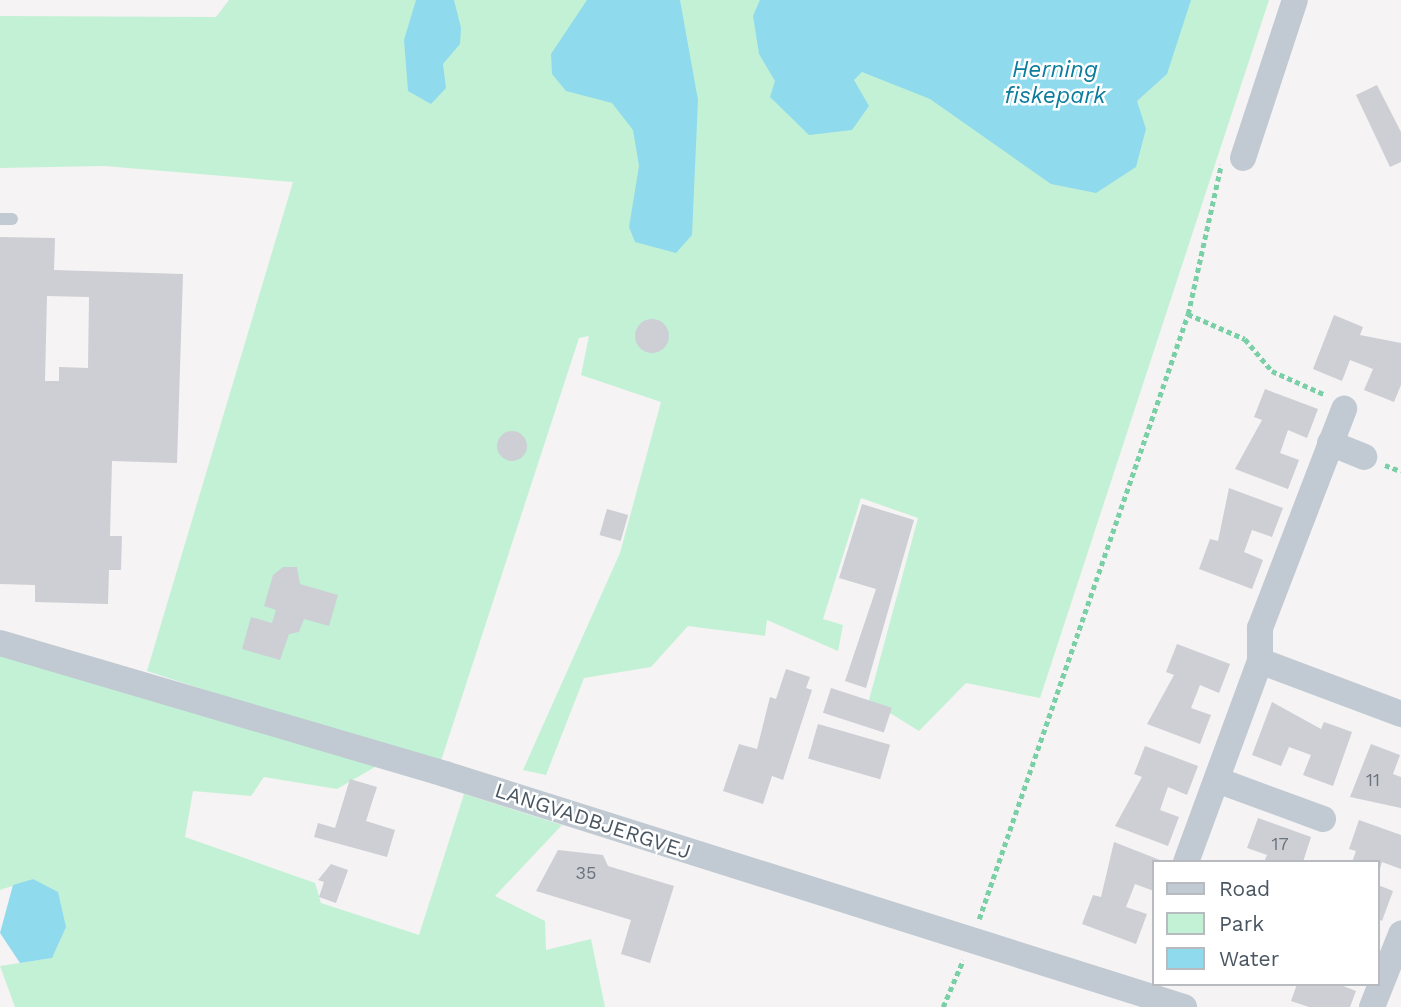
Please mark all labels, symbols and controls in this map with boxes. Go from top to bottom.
water label: Herning fiskepark [1004,56,1106,110]
house number: 11 [1366,769,1380,791]
street label: LANGVADBJERGVEJ [492,777,694,865]
house number: 17 [1271,833,1289,855]
legend [1152,860,1380,986]
house number: 35 [576,862,596,884]
text: Road [1219,876,1270,901]
text: Park [1219,911,1264,936]
text: Water [1219,946,1279,971]

